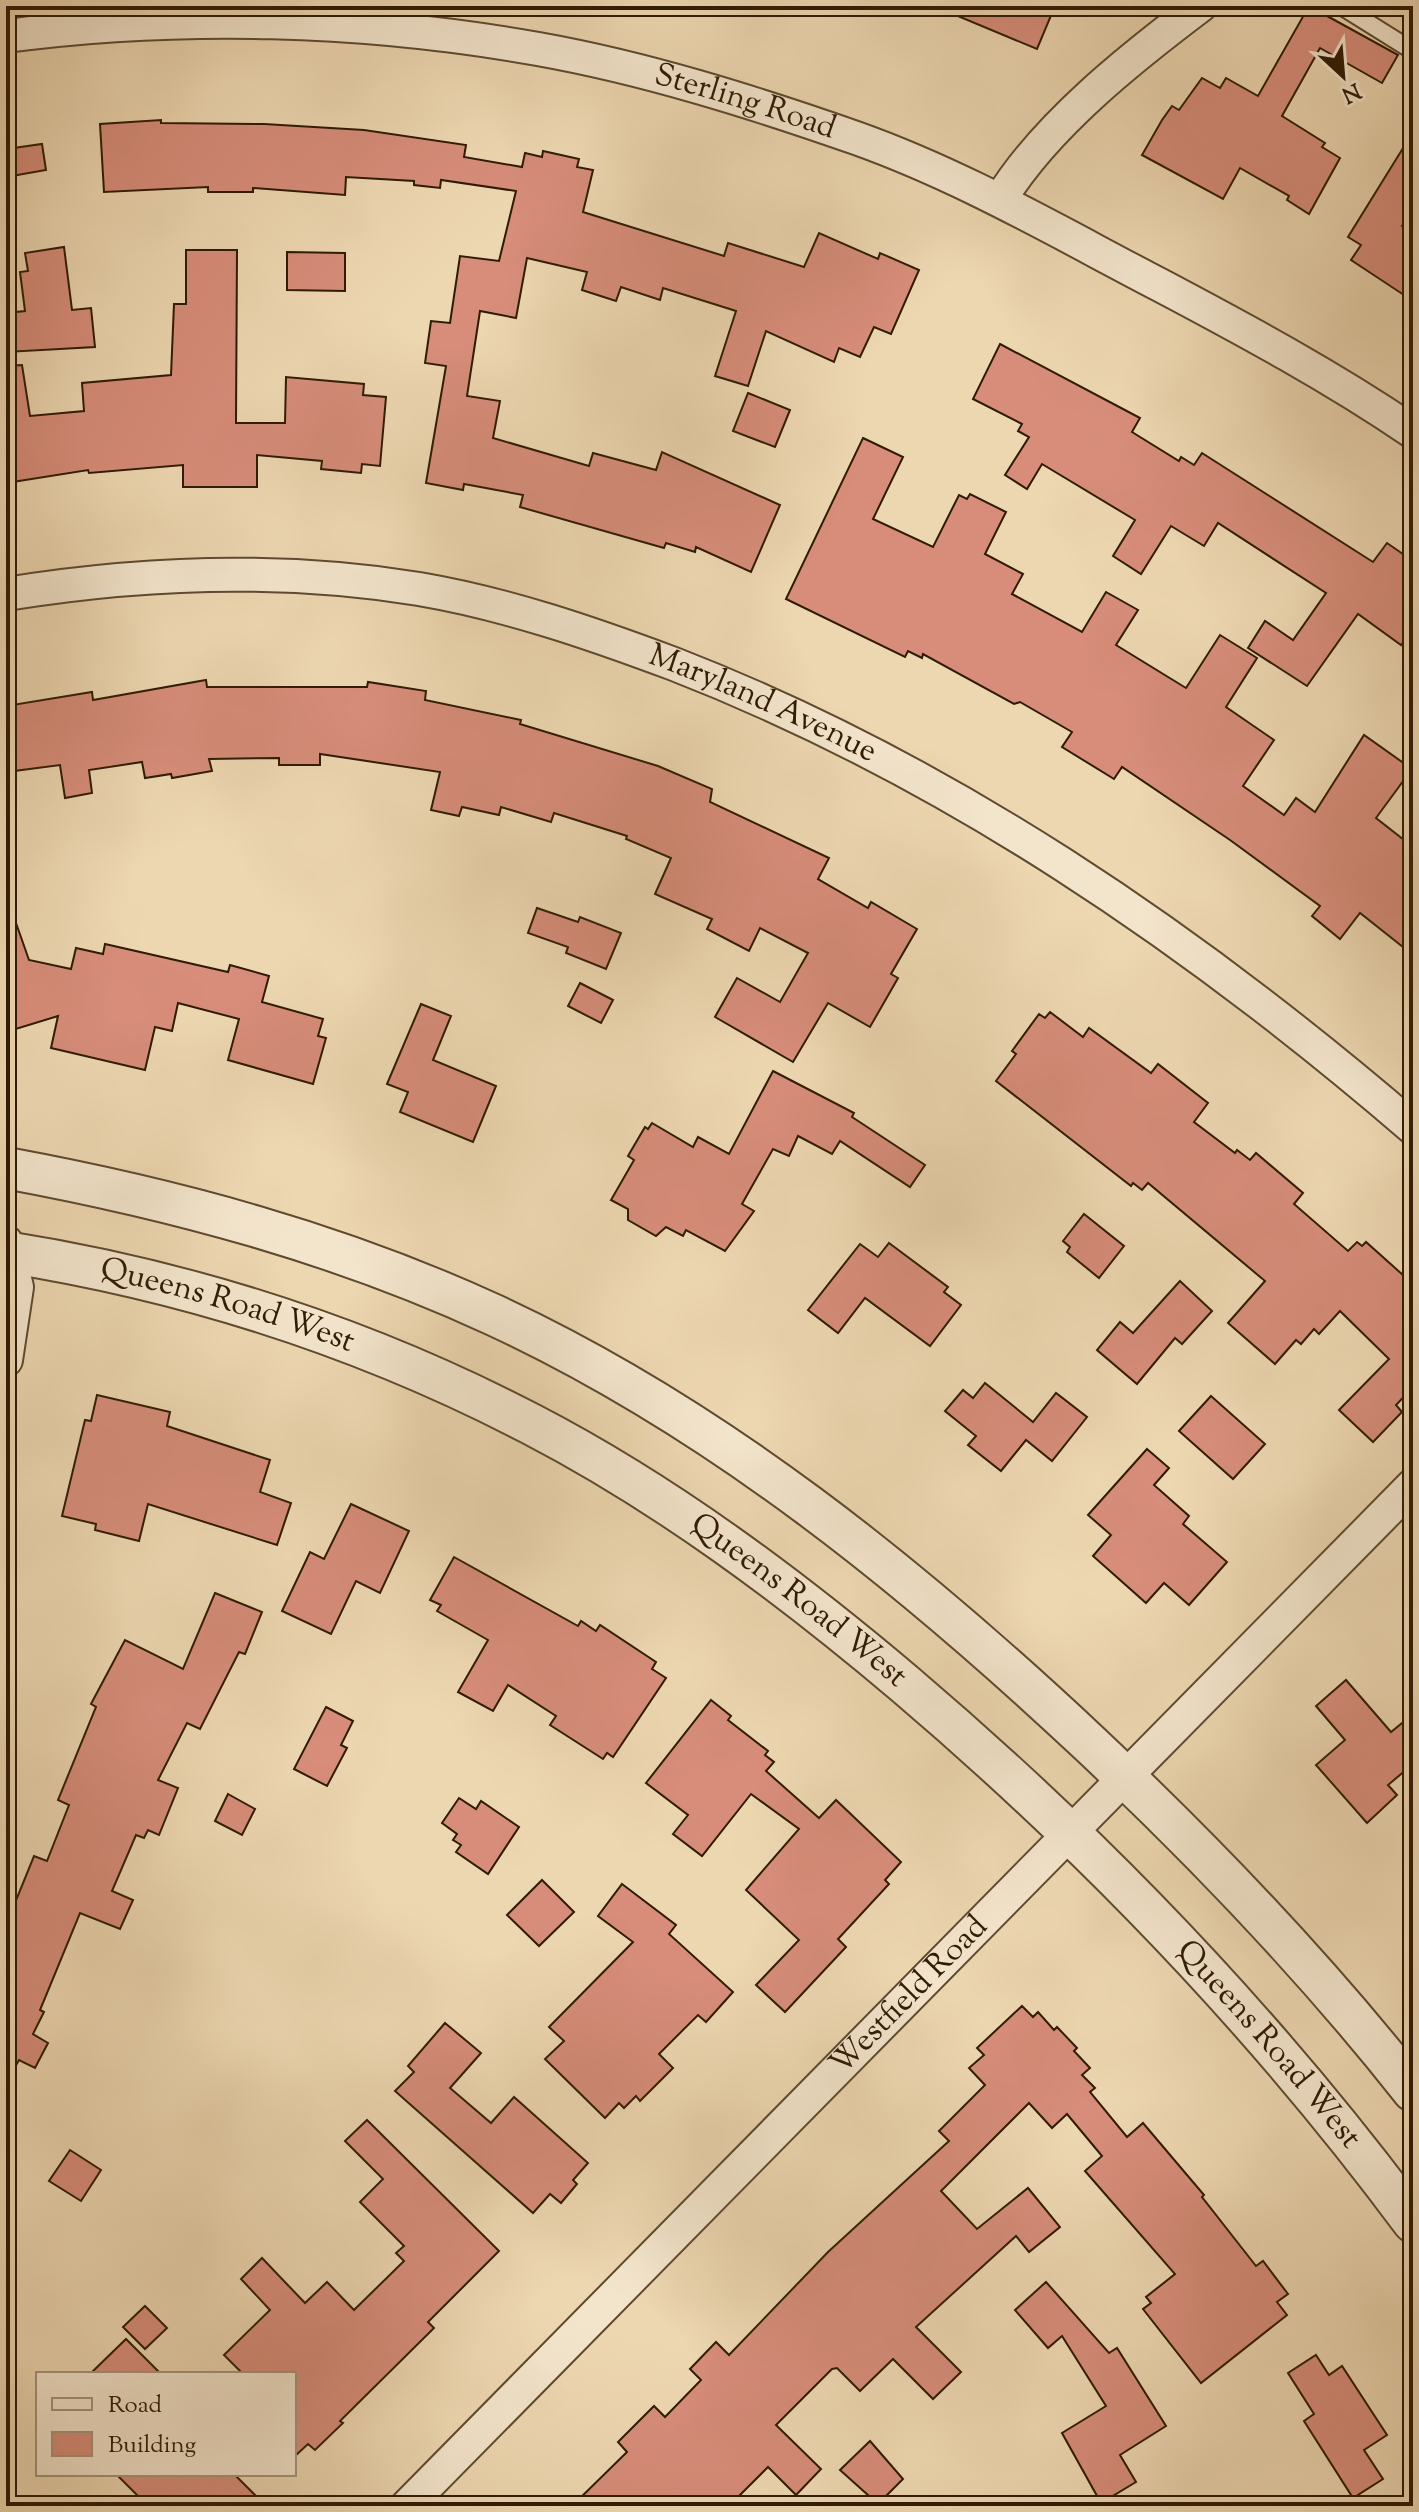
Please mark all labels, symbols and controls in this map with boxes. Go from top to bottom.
north arrow [1303,36,1383,116]
street label: Sterling Road [649,53,842,152]
text: N [1335,73,1365,110]
street label: Maryland Avenue [642,633,885,775]
street label: Queens Road West [96,1247,361,1366]
street label: Queens Road West [680,1503,917,1699]
street label: Westfield Road [820,1906,999,2086]
street label: Queens Road West [1165,1930,1372,2159]
legend [36,2372,296,2476]
text: Road [108,2389,162,2423]
text: Building [108,2429,197,2463]

